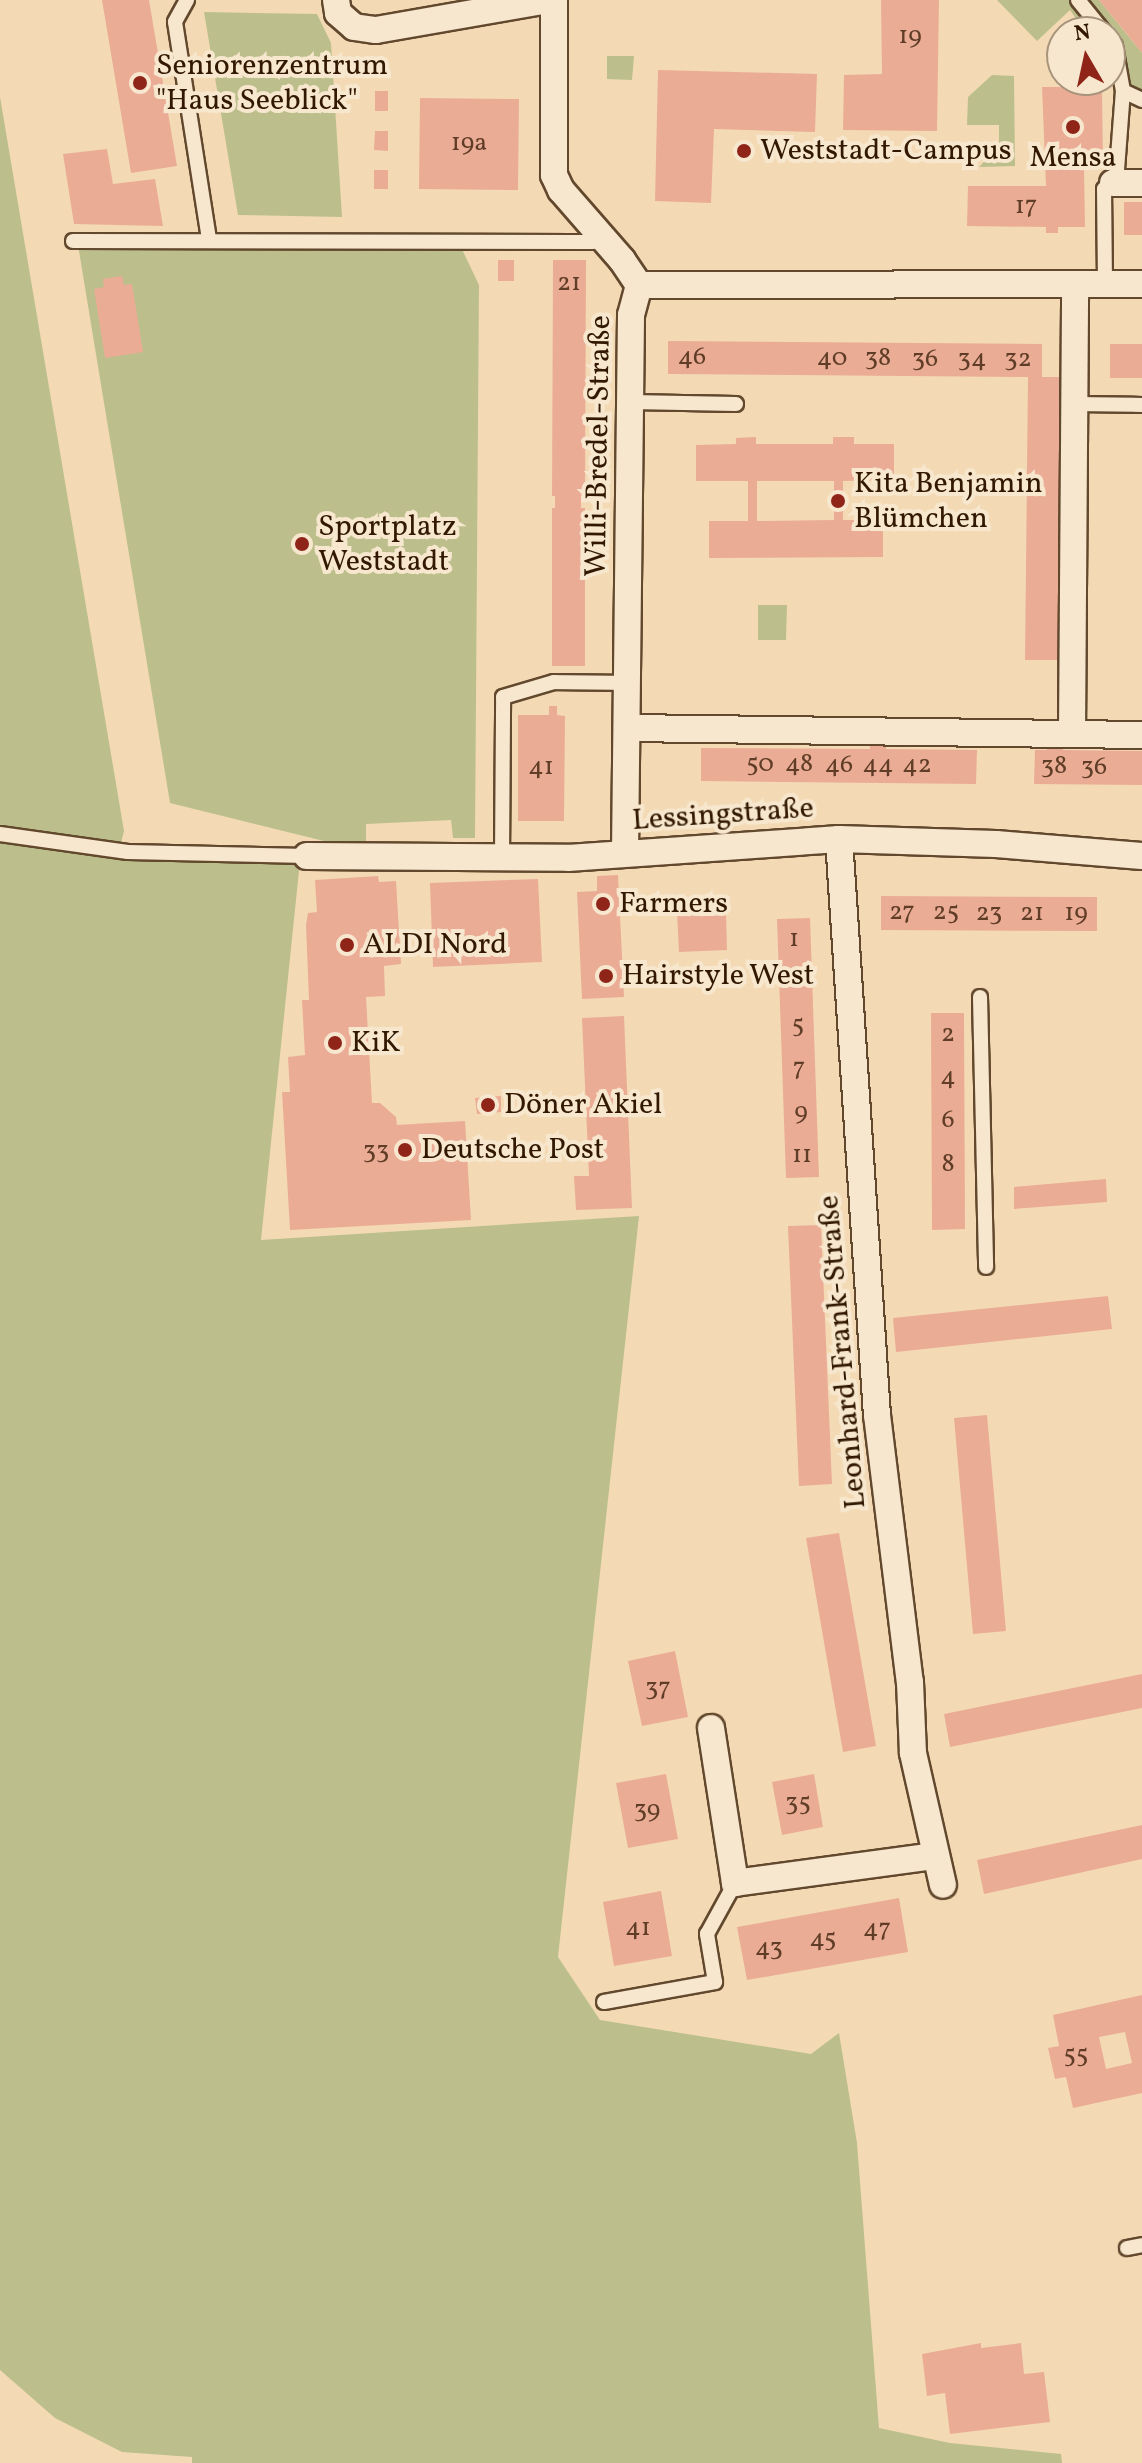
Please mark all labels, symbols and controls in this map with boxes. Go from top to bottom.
north arrow [1046,16,1126,96]
text: N [1072,17,1093,50]
house number: 19 [898,21,922,53]
place label: Seniorenzentrum "Haus Seeblick" [156,48,388,118]
marker: Seniorenzentrum "Haus Seeblick" [131,74,149,92]
marker: Mensa [1064,118,1082,136]
house number: 19a [451,128,487,160]
place label: Weststadt-Campus [760,133,1012,169]
place label: Mensa [1029,140,1117,176]
marker: Weststadt-Campus [735,142,753,160]
house number: 17 [1015,191,1037,223]
house number: 21 [557,268,581,300]
street label: Willi-Bredel-Straße [579,315,619,577]
house number: 46 [678,342,706,374]
house number: 40 [817,343,847,375]
house number: 38 [865,343,891,375]
house number: 36 [912,344,938,376]
house number: 34 [958,344,986,376]
house number: 32 [1004,344,1032,376]
place label: Kita Benjamin Blümchen [854,466,1043,536]
marker: Kita Benjamin Blümchen [829,492,847,510]
place label: Sportplatz Weststadt [318,509,457,580]
marker: Sportplatz Weststadt [293,535,311,553]
house number: 50 [746,749,774,781]
house number: 48 [785,749,813,781]
house number: 46 [825,750,853,782]
house number: 44 [862,750,894,782]
house number: 42 [902,750,932,782]
house number: 38 [1041,751,1067,783]
house number: 41 [528,752,554,784]
house number: 36 [1081,752,1107,784]
street label: Lessingstraße [631,791,815,839]
place label: Farmers [619,886,728,922]
marker: Farmers [594,895,612,913]
house number: 27 [889,897,915,929]
house number: 25 [933,897,959,929]
house number: 23 [976,898,1002,930]
house number: 21 [1020,898,1044,930]
house number: 19 [1064,898,1088,930]
house number: 1 [789,924,799,956]
place label: ALDI Nord [363,927,507,963]
marker: ALDI Nord [338,936,356,954]
place label: Hairstyle West [622,958,815,994]
marker: Hairstyle West [597,967,615,985]
house number: 5 [792,1010,804,1042]
house number: 2 [941,1019,955,1051]
place label: KiK [351,1025,401,1061]
marker: KiK [326,1034,344,1052]
house number: 7 [793,1053,805,1085]
house number: 4 [940,1062,956,1094]
place label: Döner Akiel [504,1087,662,1123]
marker: Döner Akiel [479,1096,497,1114]
house number: 9 [794,1097,808,1129]
house number: 6 [941,1105,955,1137]
place label: Deutsche Post [421,1132,604,1168]
house number: 33 [363,1136,389,1168]
house number: 11 [792,1140,812,1172]
marker: Deutsche Post [396,1141,414,1159]
house number: 8 [941,1149,955,1181]
street label: Leonhard-Frank-Straße [811,1194,875,1510]
house number: 37 [645,1673,671,1705]
house number: 35 [785,1788,811,1820]
house number: 39 [634,1795,660,1827]
house number: 41 [625,1913,651,1945]
house number: 47 [863,1914,891,1946]
house number: 45 [809,1924,837,1956]
house number: 43 [755,1933,783,1965]
house number: 55 [1063,2040,1089,2072]

